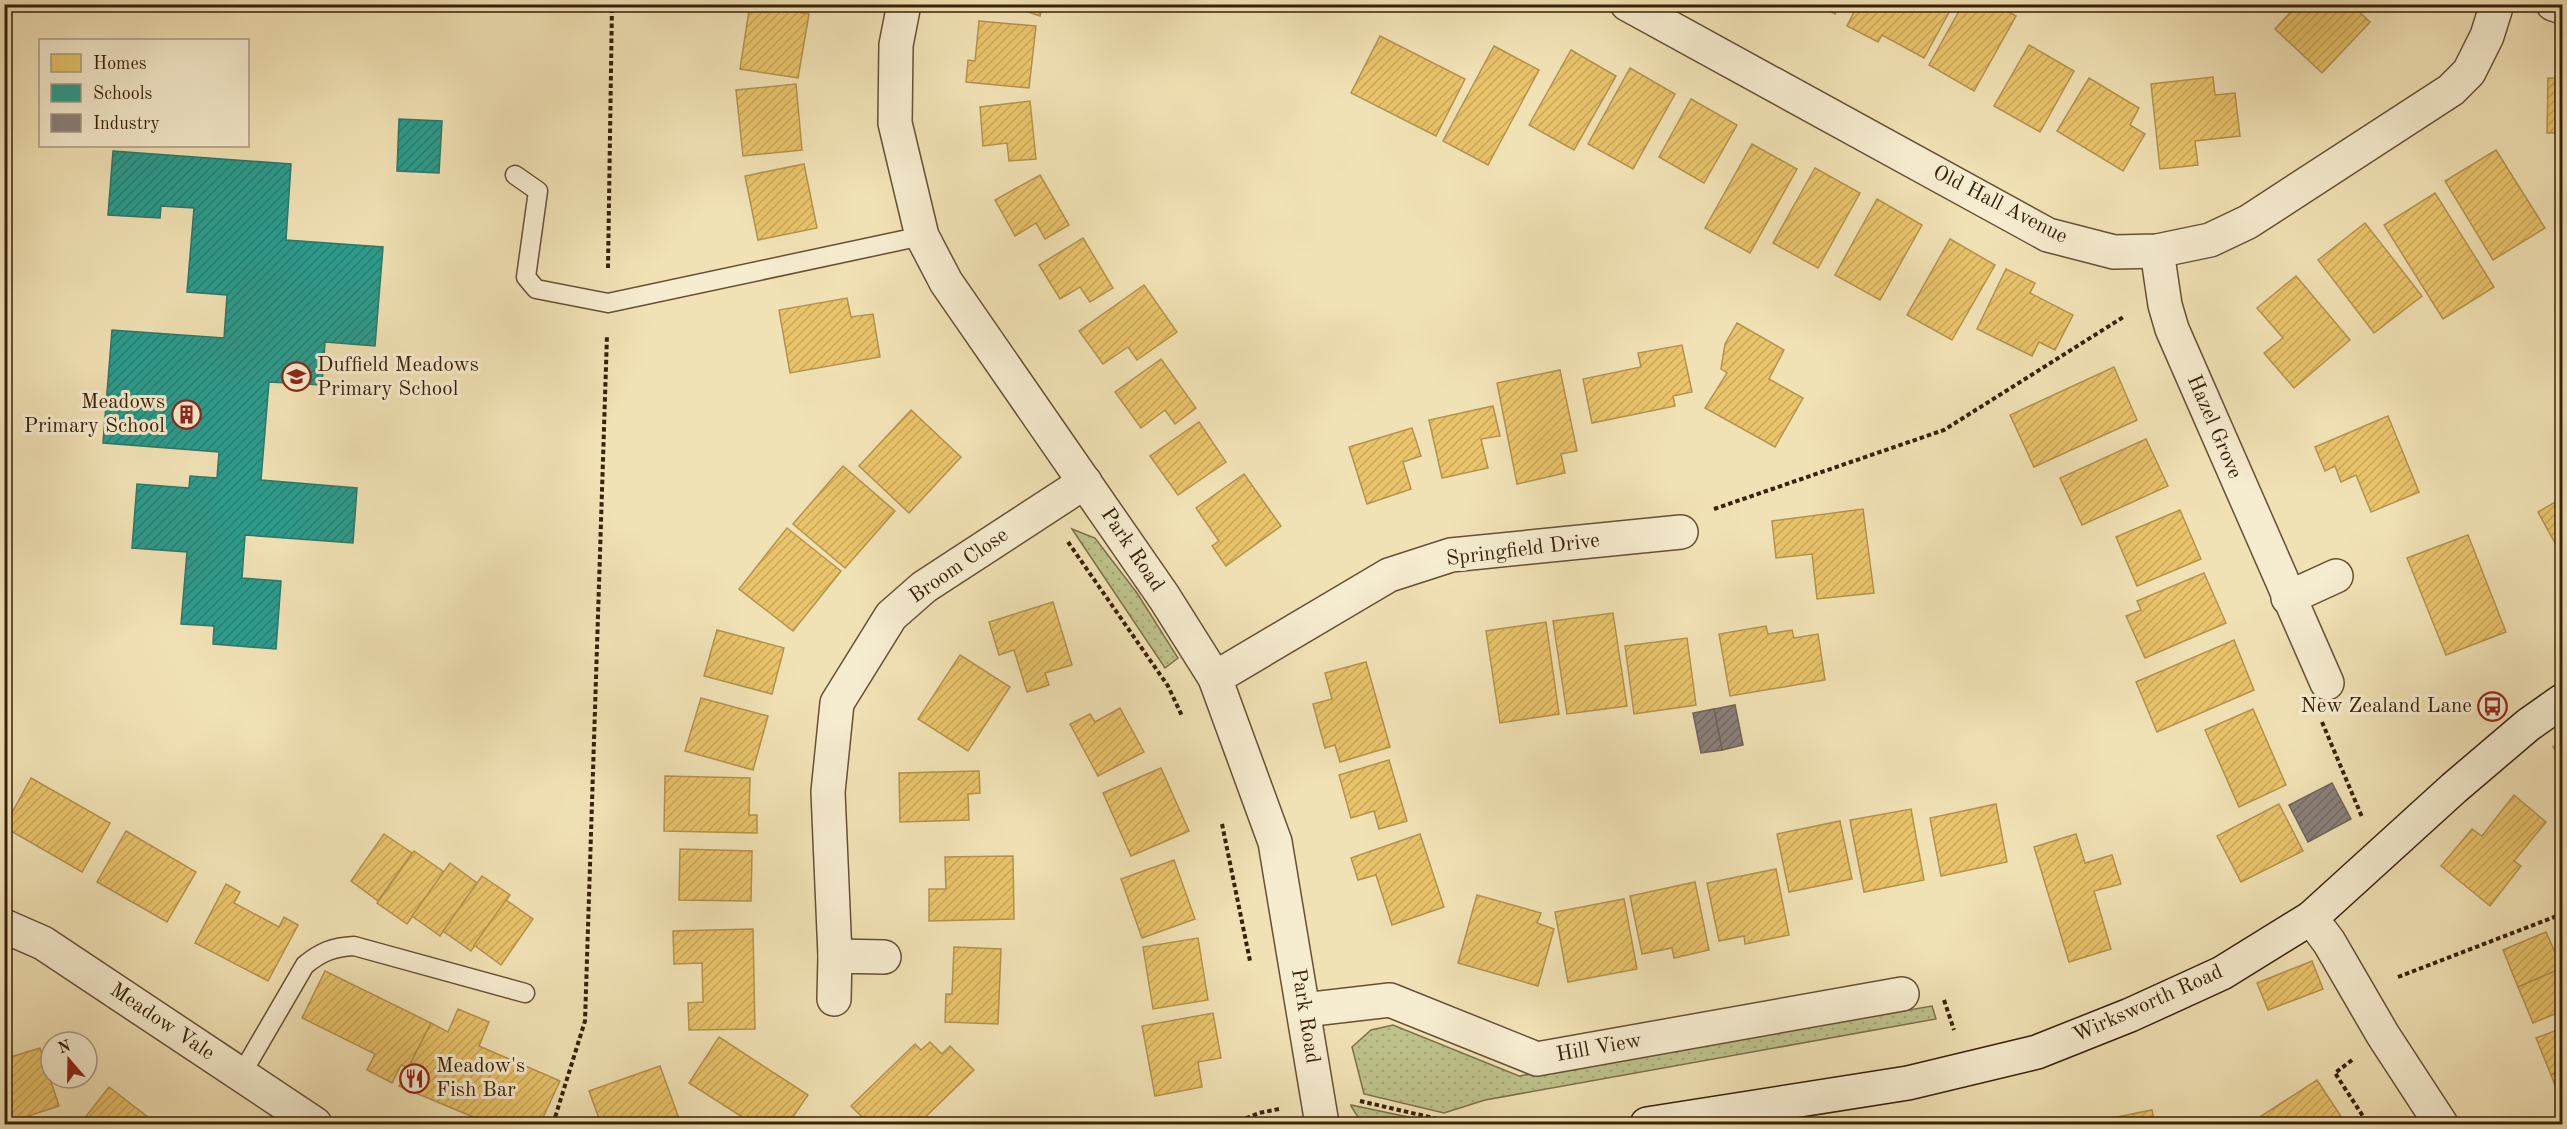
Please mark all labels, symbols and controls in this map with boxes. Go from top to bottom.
legend [39,39,249,147]
text: Homes [93,55,147,73]
text: Schools [93,85,153,103]
text: Industry [93,115,160,133]
street label: Old Hall Avenue [1929,162,2071,248]
place label: Duffield Meadows Primary School [317,355,479,400]
school or university icon: Duffield Meadows Primary School [280,361,312,393]
street label: Hazel Grove [2183,372,2245,482]
place label: Meadows Primary School [24,392,165,437]
building icon: Meadows Primary School [170,398,202,430]
street label: Park Road [1096,504,1168,596]
street label: Broom Close [906,524,1012,608]
street label: Springfield Drive [1445,530,1601,570]
bus stop icon: New Zealand Lane [2477,690,2509,722]
place label: New Zealand Lane [2301,696,2472,717]
street label: Wirksworth Road [2070,962,2226,1046]
street label: Park Road [1287,967,1323,1065]
street label: Meadow Vale [106,979,218,1065]
north arrow [39,1030,99,1090]
street label: Hill View [1555,1030,1643,1066]
text: N [56,1038,74,1057]
place label: Meadow's Fish Bar [436,1056,525,1101]
restaurant icon: Meadow's Fish Bar [399,1062,431,1094]

